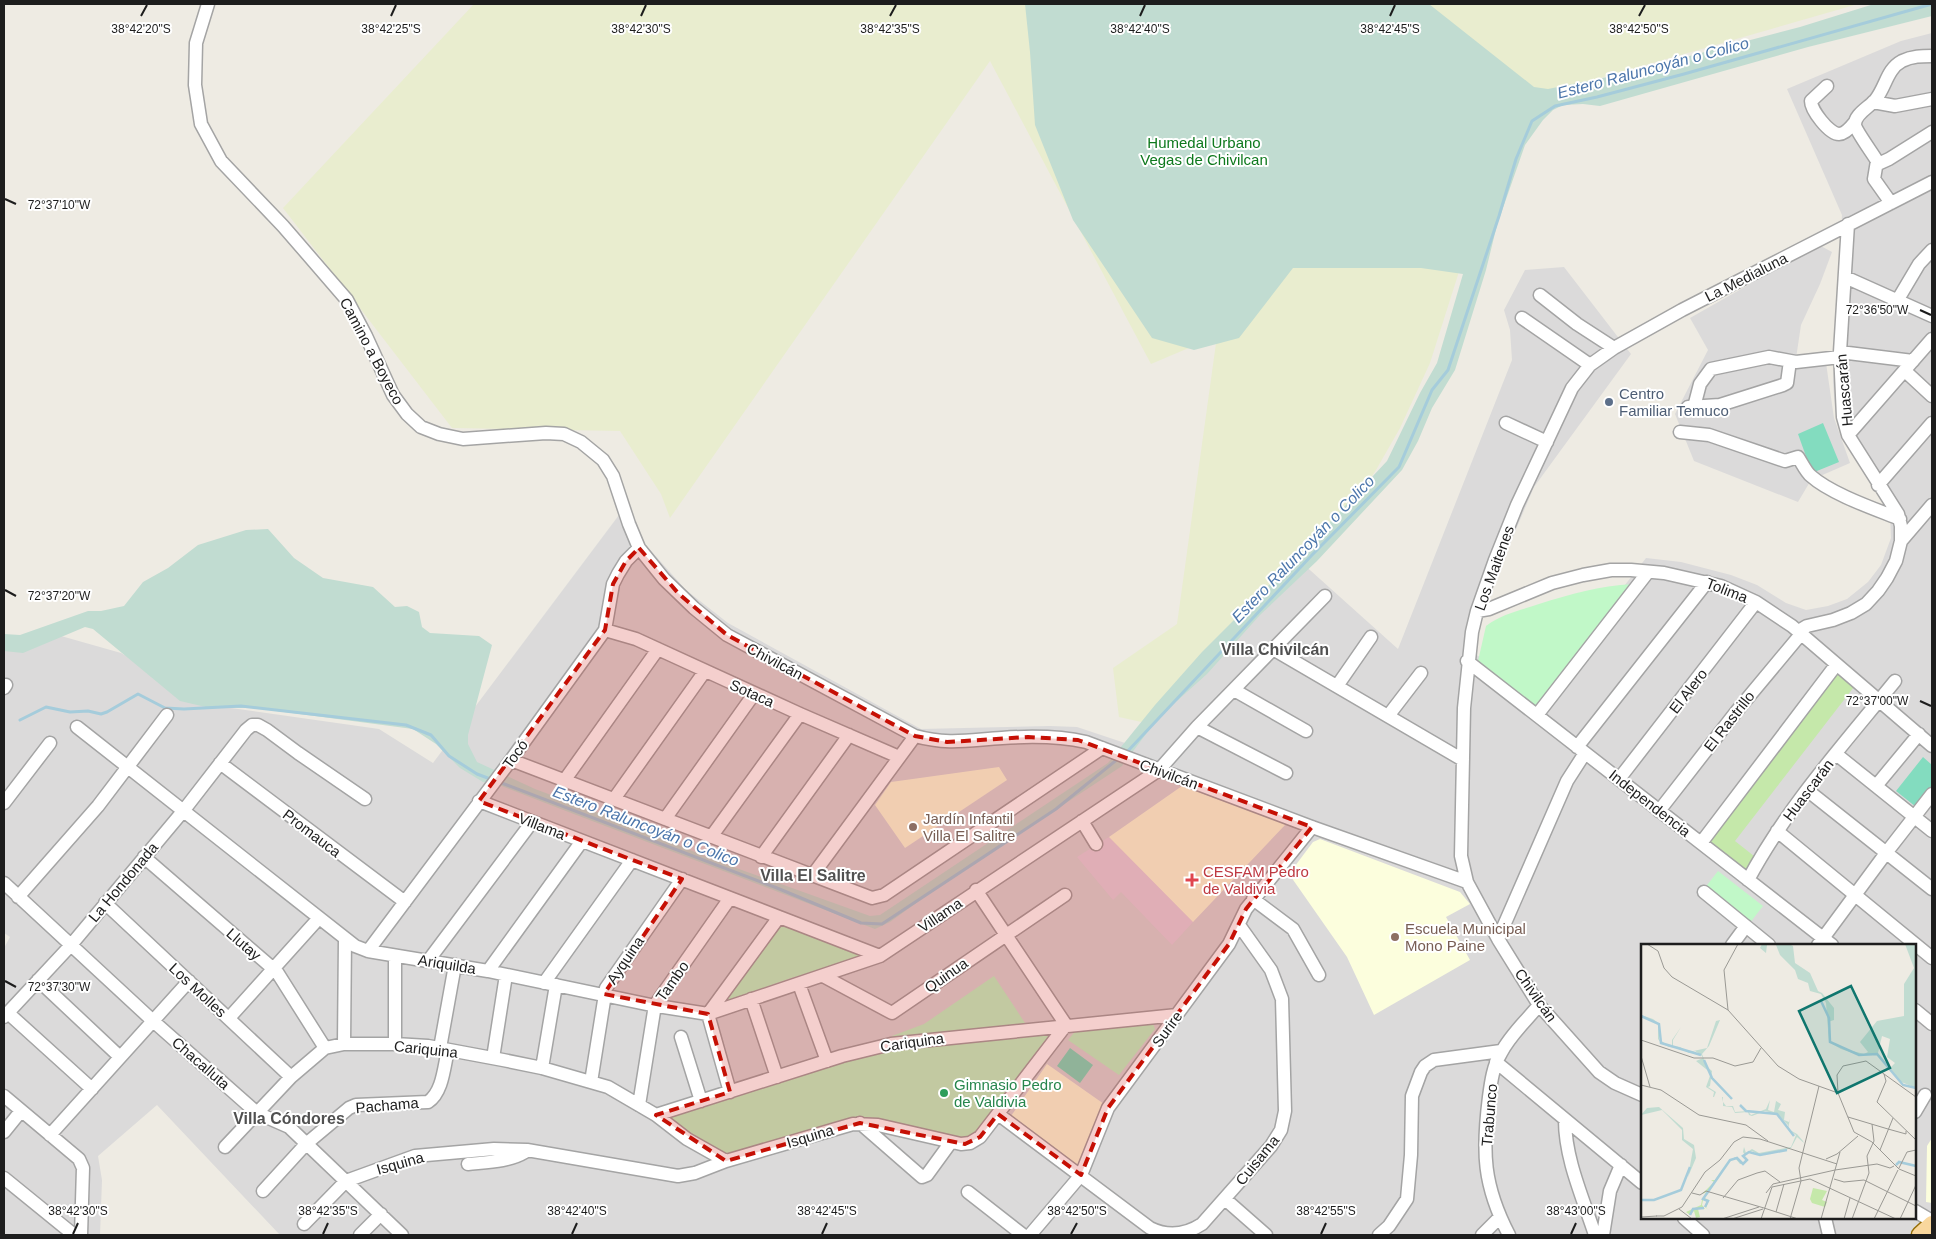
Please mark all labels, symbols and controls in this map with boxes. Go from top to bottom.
text: 38°42'20"S [111,22,171,36]
text: 38°42'25"S [361,22,421,36]
text: 38°42'30"S [611,22,671,36]
text: 38°42'35"S [860,22,920,36]
text: 38°42'40"S [1110,22,1170,36]
text: 38°42'45"S [1360,22,1420,36]
text: 38°42'50"S [1609,22,1669,36]
water label: Estero Raluncoyán o Colico [1555,34,1751,102]
park label: Humedal Urbano Vegas de Chivilcan [1140,134,1268,168]
text: 72°37'10"W [28,198,91,212]
street label: La Medialuna [1702,249,1791,305]
street label: Camino a Boyeco [337,295,407,407]
text: 72°36'50"W [1846,303,1909,317]
street label: Huascarán [1832,353,1856,427]
place label: Centro Familiar Temuco [1619,385,1729,419]
marker: Centro Familiar Temuco [1603,396,1615,408]
water label: Estero Raluncoyán o Colico [1228,472,1378,626]
street label: Los Maitenes [1471,523,1517,613]
street label: Tolima [1704,574,1751,606]
text: 72°37'20"W [28,589,91,603]
street label: Chivilcán [744,639,806,683]
district label: Villa Chivilcán [1221,641,1329,658]
street label: El Alero [1665,665,1711,717]
street label: Sotaca [727,676,777,711]
street label: El Rastrillo [1700,688,1758,754]
text: 72°37'00"W [1846,694,1909,708]
street label: Tocó [499,736,531,772]
street label: Chivilcán [1137,756,1201,792]
street label: Huascarán [1779,756,1837,824]
street label: Independencia [1606,766,1695,840]
water label: Estero Raluncoyán o Colico [551,783,741,869]
street label: Promauca [280,806,345,861]
street label: Villama [516,809,568,843]
place label: Jardín Infantil Villa El Salitre [923,810,1015,844]
marker: Jardín Infantil Villa El Salitre [907,821,919,833]
street label: La Hondonada [85,838,162,925]
place label: CESFAM Pedro de Valdivia [1203,863,1309,897]
district label: Villa El Salitre [760,867,866,884]
marker: CESFAM Pedro de Valdivia [1185,873,1199,887]
street label: Villama [915,894,966,936]
place label: Escuela Municipal Mono Paine [1405,920,1526,954]
street label: Llutay [223,924,265,964]
marker: Escuela Municipal Mono Paine [1389,931,1401,943]
street label: Ayquina [603,932,647,987]
inset map [1641,944,1916,1219]
street label: Ariquilda [417,951,478,977]
street label: Quinua [921,954,971,996]
street label: Tambo [652,958,692,1004]
street label: Los Molles [166,959,230,1021]
street label: Chivilcán [1512,965,1560,1025]
text: 72°37'30"W [28,980,91,994]
street label: Surire [1148,1008,1186,1050]
street label: Cariquina [879,1029,946,1055]
street label: Chacalluta [169,1033,234,1093]
street label: Cariquina [393,1037,459,1061]
place label: Gimnasio Pedro de Valdivia [954,1076,1062,1110]
street label: Trabunco [1478,1083,1500,1147]
marker: Gimnasio Pedro de Valdivia [938,1087,950,1099]
street label: Pachama [355,1094,420,1116]
district label: Villa Cóndores [233,1110,345,1127]
street label: Isquina [784,1121,836,1151]
street label: Cuisama [1232,1131,1283,1188]
street label: Isquina [374,1148,426,1178]
text: 38°42'30"S [48,1204,108,1218]
text: 38°42'35"S [298,1204,358,1218]
text: 38°42'40"S [547,1204,607,1218]
text: 38°42'45"S [797,1204,857,1218]
text: 38°42'50"S [1047,1204,1107,1218]
text: 38°42'55"S [1296,1204,1356,1218]
text: 38°43'00"S [1546,1204,1606,1218]

